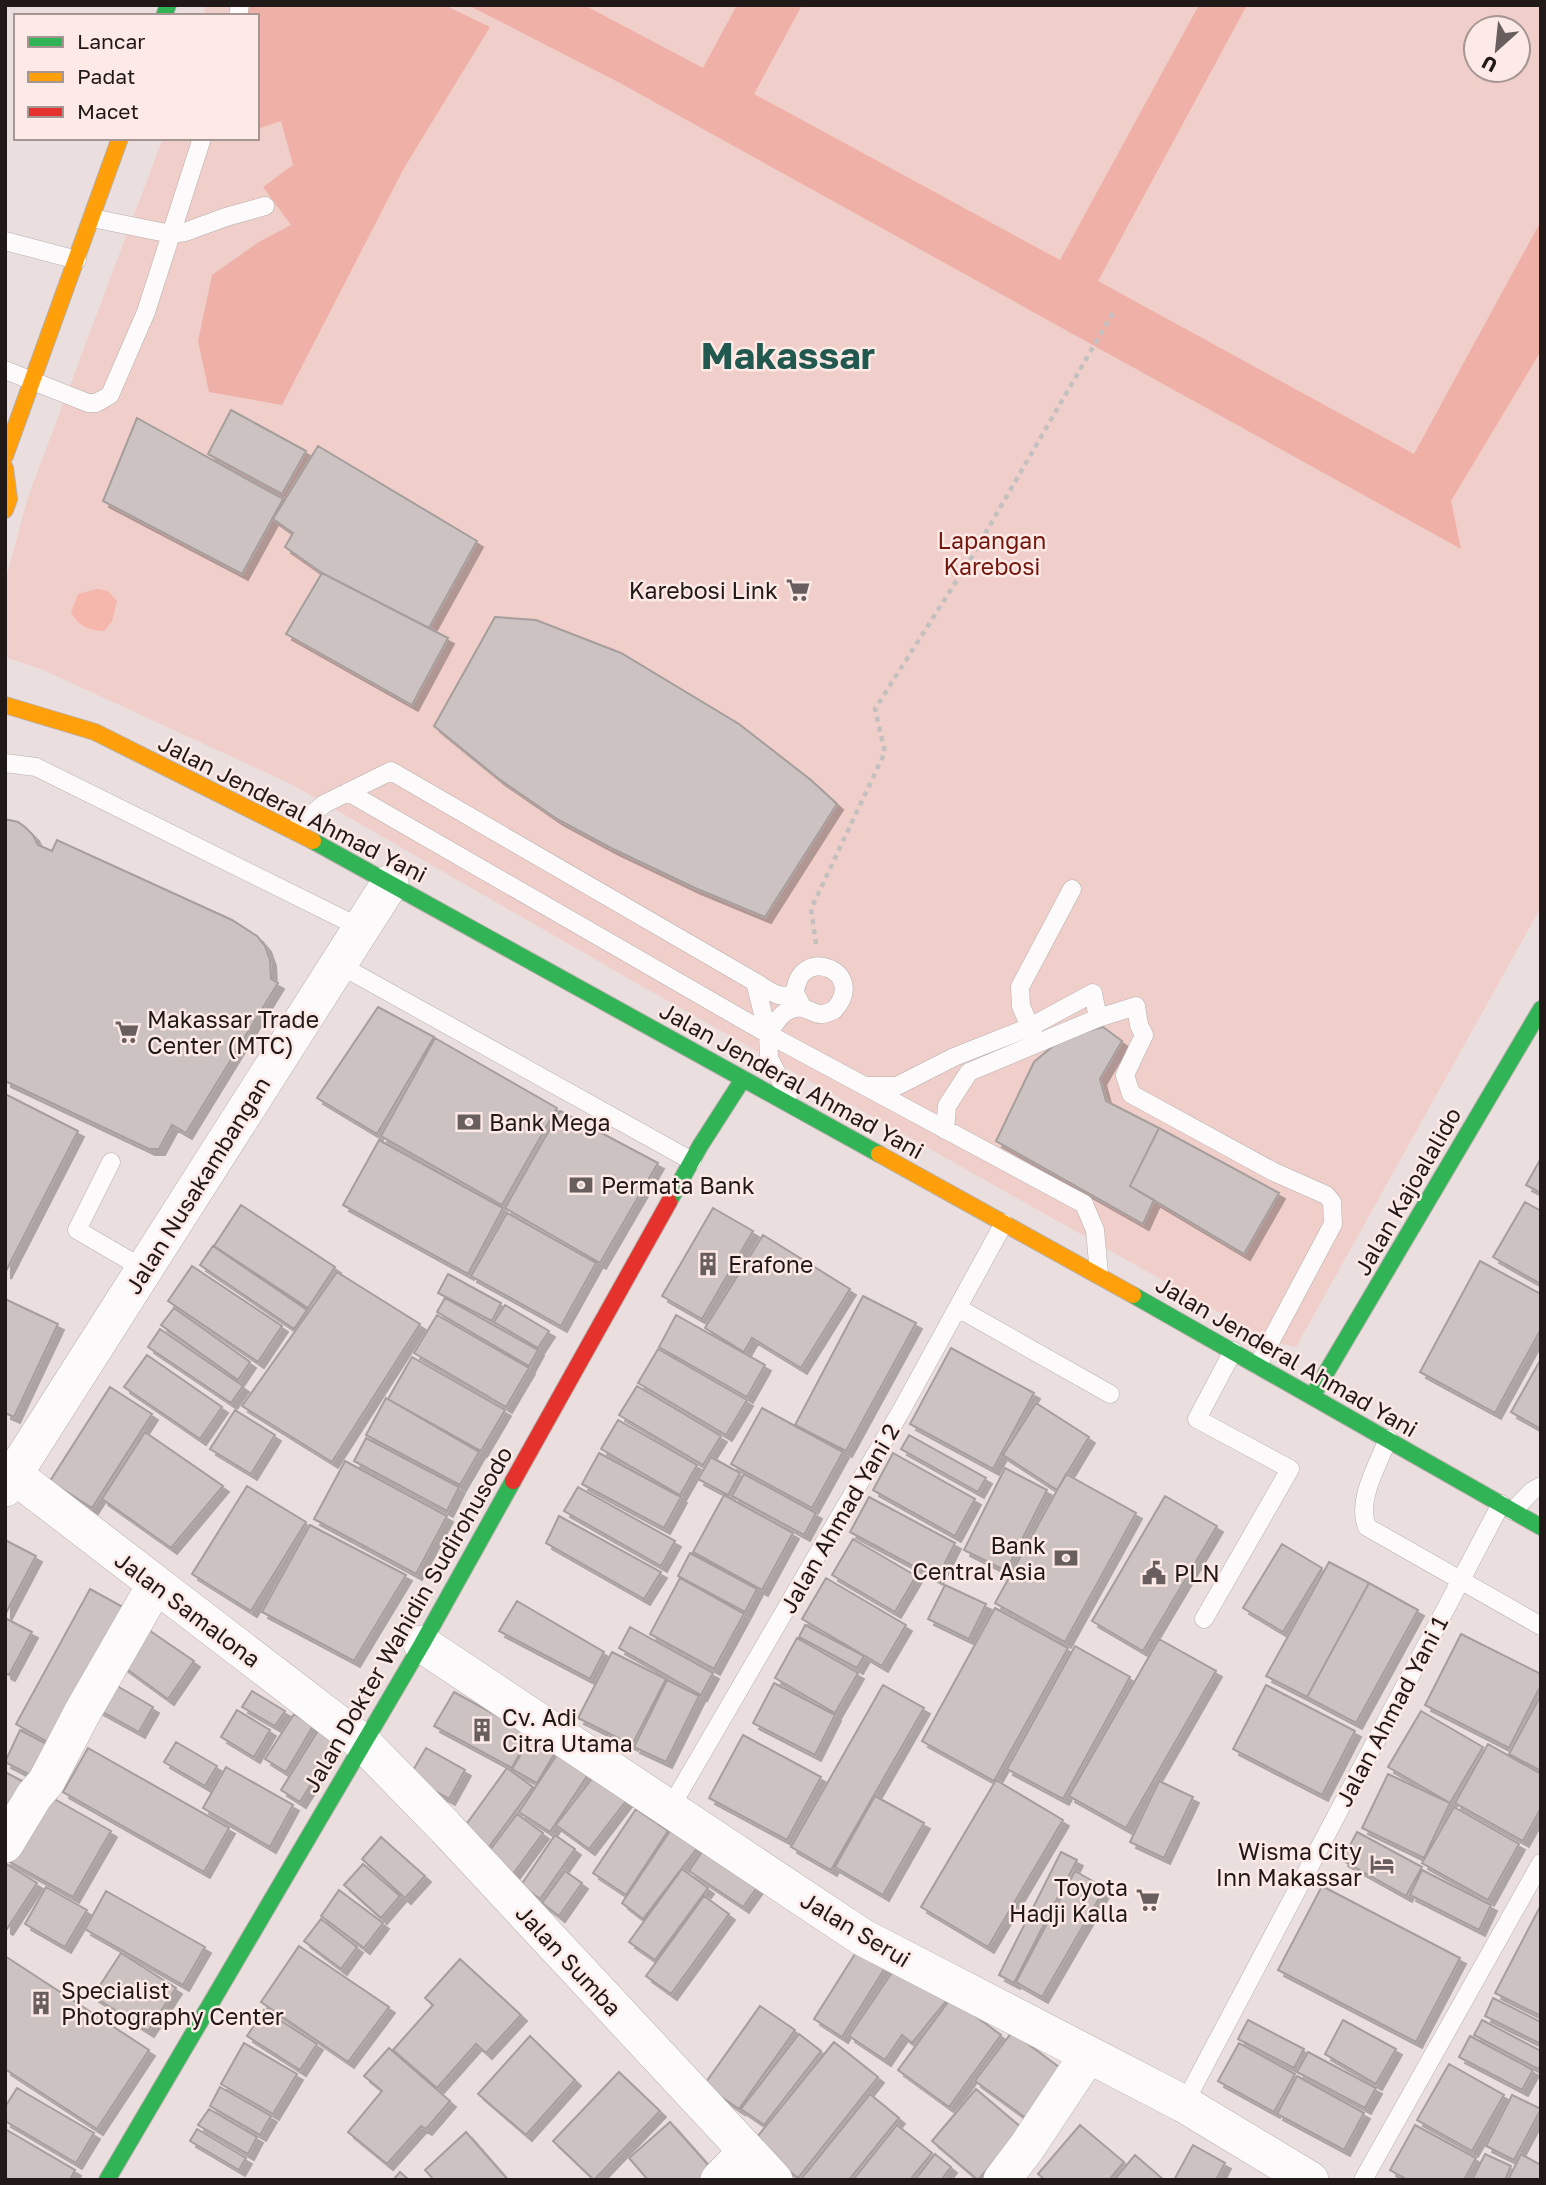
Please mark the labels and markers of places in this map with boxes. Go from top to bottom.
place label: Karebosi Link [629,576,778,604]
supermarket icon: Karebosi Link [784,576,812,604]
place label: Makassar Trade Center (MTC) [147,1005,319,1059]
supermarket icon: Makassar Trade Center (MTC) [113,1018,141,1046]
bank icon: Bank Mega [455,1108,483,1136]
place label: Bank Mega [489,1108,611,1136]
bank icon: Permata Bank [567,1171,595,1199]
place label: Permata Bank [601,1171,755,1199]
building icon: Erafone [694,1250,722,1278]
place label: Erafone [728,1250,813,1278]
place label: Bank Central Asia [912,1531,1046,1585]
bank icon: Bank Central Asia [1052,1544,1080,1572]
public building icon: PLN [1140,1559,1168,1587]
place label: PLN [1174,1559,1220,1587]
place label: Cv. Adi Citra Utama [502,1703,633,1757]
building icon: Cv. Adi Citra Utama [468,1716,496,1744]
place label: Wisma City Inn Makassar [1216,1837,1362,1891]
hotel icon: Wisma City Inn Makassar [1368,1850,1396,1878]
place label: Toyota Hadji Kalla [1009,1873,1128,1927]
supermarket icon: Toyota Hadji Kalla [1134,1886,1162,1914]
place label: Specialist Photography Center [61,1976,284,2030]
building icon: Specialist Photography Center [27,1989,55,2017]

